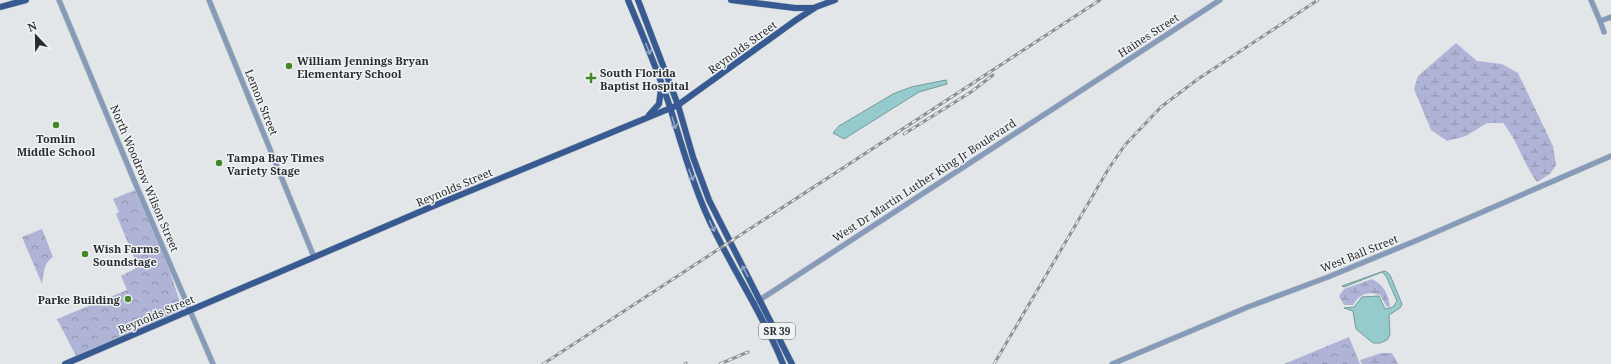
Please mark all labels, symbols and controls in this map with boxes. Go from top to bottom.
street label: Haines Street [1115,10,1182,60]
north arrow [16,16,56,56]
street label: Reynolds Street [705,17,779,77]
text: N [25,18,39,35]
one-way arrow [645,43,652,55]
place label: William Jennings Bryan Elementary School [297,53,429,81]
marker: William Jennings Bryan Elementary School [284,61,294,71]
place label: South Florida Baptist Hospital [600,65,689,93]
street label: Lemon Street [242,67,282,137]
marker: South Florida Baptist Hospital [585,72,597,84]
street label: North Woodrow Wilson Street [107,102,183,254]
street label: West Dr Martin Luther King Jr Boulevard [830,115,1019,245]
one-way arrow [671,117,678,130]
marker: Tomlin Middle School [51,120,61,130]
place label: Tomlin Middle School [17,131,95,159]
place label: Tampa Bay Times Variety Stage [227,150,324,178]
marker: Tampa Bay Times Variety Stage [214,158,224,168]
street label: Reynolds Street [414,164,495,210]
one-way arrow [687,168,695,180]
one-way arrow [709,220,716,232]
street label: West Ball Street [1318,231,1400,275]
place label: Wish Farms Soundstage [93,241,159,269]
marker: Wish Farms Soundstage [80,249,90,259]
one-way arrow [740,265,748,277]
street label: Reynolds Street [116,291,197,337]
place label: Parke Building [38,292,121,307]
marker: Parke Building [123,294,133,304]
road number: SR 39 [759,323,795,339]

